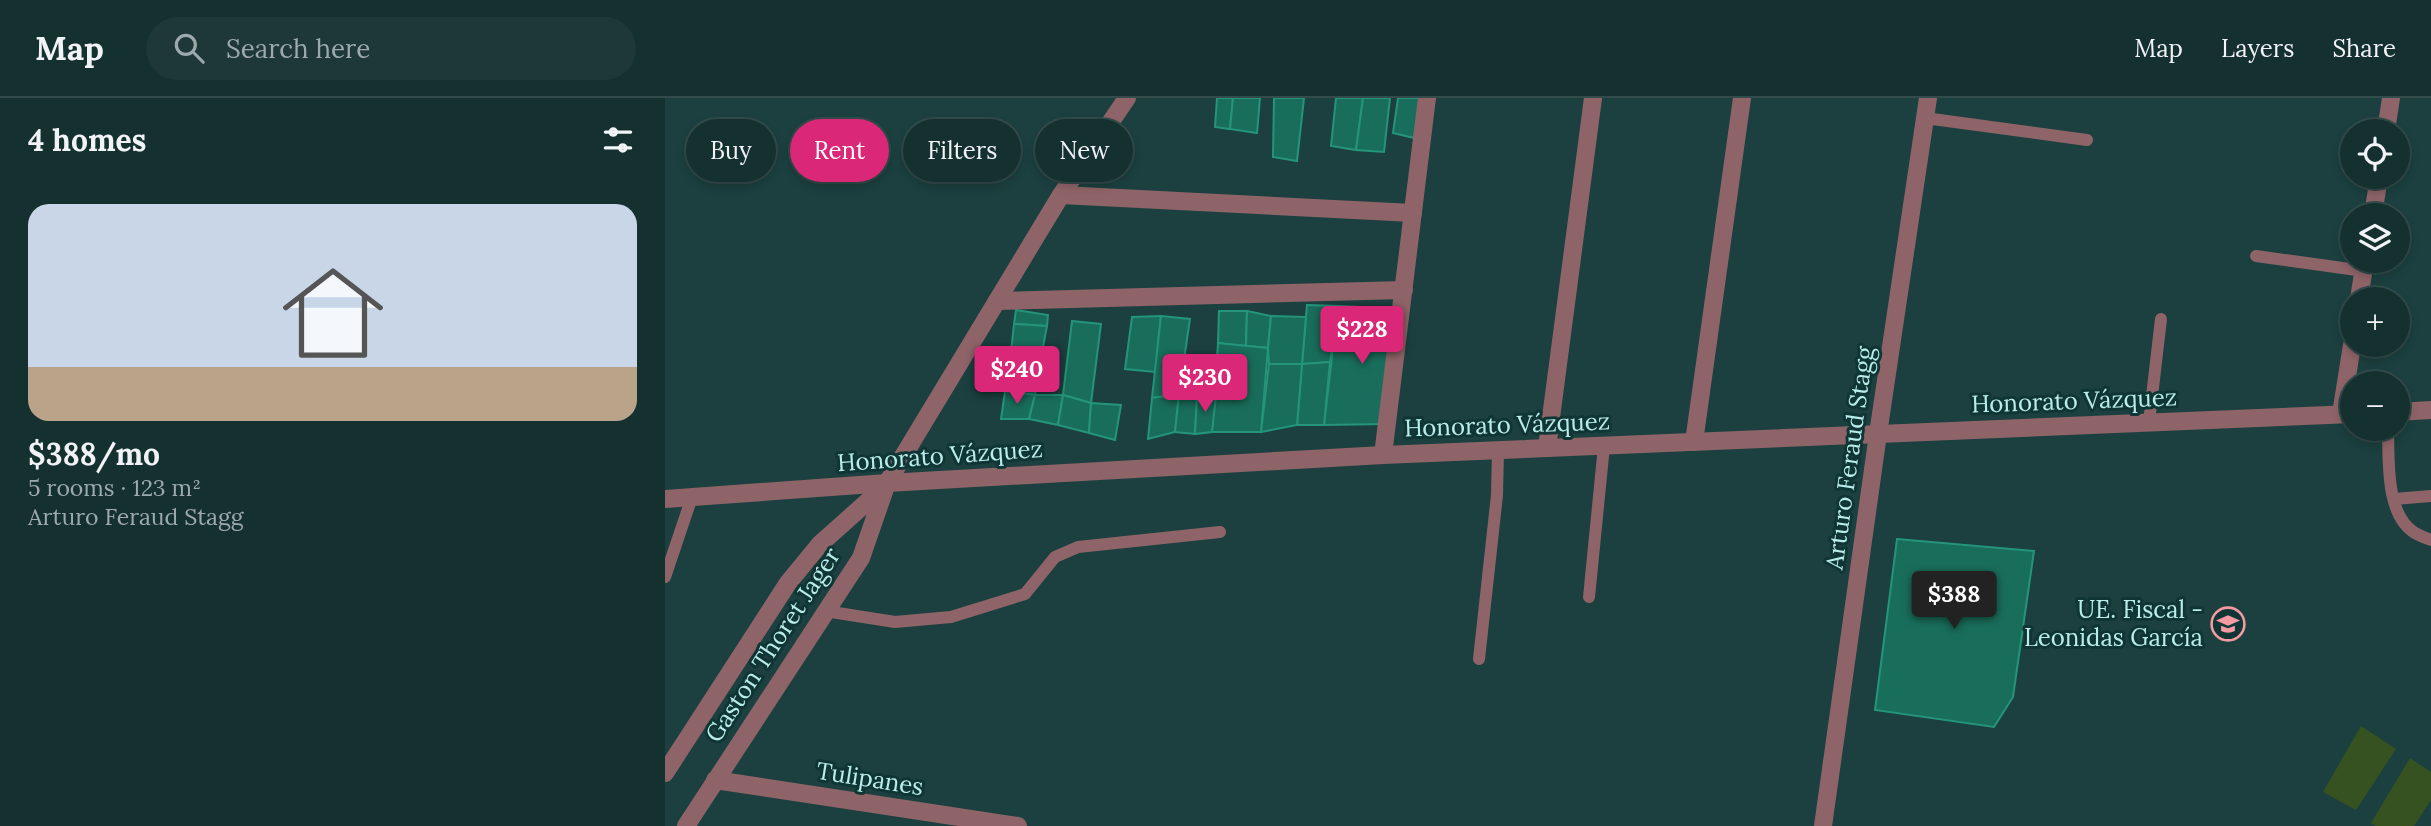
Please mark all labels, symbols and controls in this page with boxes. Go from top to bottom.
search box [146,17,636,80]
text: Map [35,27,104,69]
icon: search [170,29,208,67]
text: Search here [226,32,370,65]
text: Map [2134,33,2183,64]
text: Layers [2221,33,2294,64]
text: Share [2332,33,2396,64]
chip: Buy [686,119,776,182]
chip: Rent [790,119,889,182]
chip: Filters [903,119,1021,182]
chip: New [1035,119,1133,182]
map controls [2340,119,2410,441]
button: locate [2340,119,2410,189]
text: 4 homes [28,121,146,159]
icon: filters [599,121,637,159]
button: layers [2340,203,2410,273]
icon: home [270,250,396,376]
button: + [2340,287,2410,357]
pin: $228 [1321,306,1403,366]
text: $228 [1336,314,1388,343]
street label: Arturo Feraud Stagg [1818,344,1881,572]
pin: $240 [976,346,1058,406]
text: $240 [991,354,1044,383]
pin: $230 [1164,354,1246,414]
text: $230 [1178,362,1232,391]
button: − [2340,371,2410,441]
street label: Honorato Vázquez [1971,381,2177,420]
street label: Honorato Vázquez [1404,405,1610,444]
street label: Honorato Vázquez [836,433,1044,478]
text: $388/mo [28,435,160,473]
text: 5 rooms · 123 m² [28,473,201,502]
text: Arturo Feraud Stagg [28,502,243,531]
street label: Gaston Thoret Jager [698,541,847,748]
pin: $388 [1913,572,1995,631]
text: $388 [1928,579,1980,608]
place label: UE. Fiscal - Leonidas García [2024,594,2203,653]
school or university icon: UE. Fiscal - Leonidas García [2209,605,2247,643]
street label: Tulipanes [814,755,926,802]

